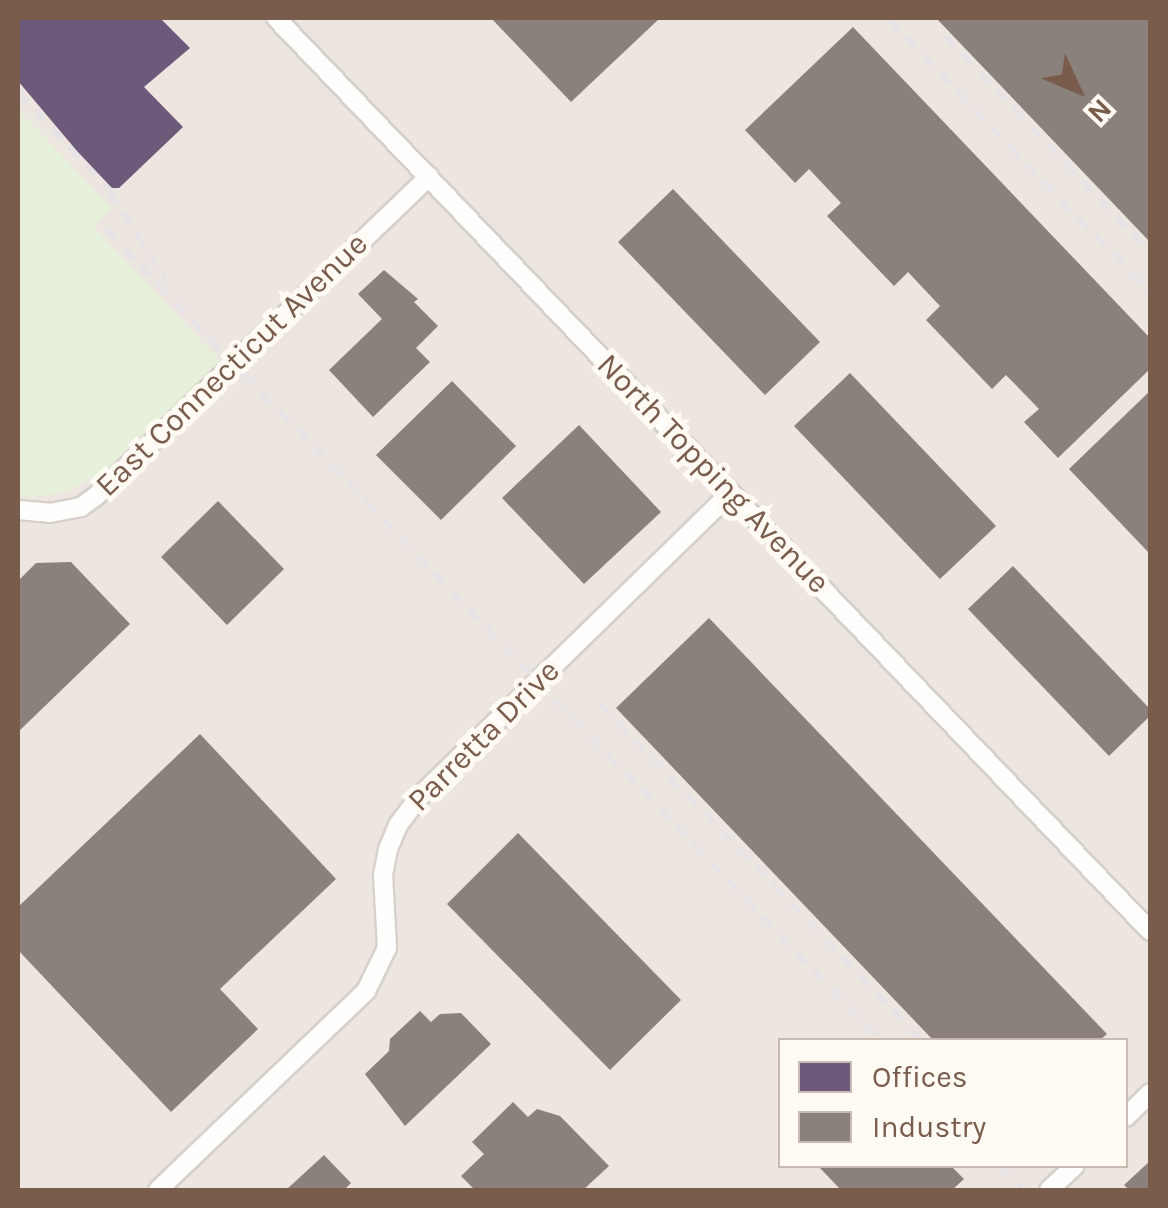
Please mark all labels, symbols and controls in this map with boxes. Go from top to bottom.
north arrow [1028,40,1128,140]
text: N [1081,92,1119,130]
street label: East Connecticut Avenue [88,225,376,505]
street label: North Topping Avenue [589,346,837,602]
street label: Parretta Drive [400,652,568,820]
legend [778,1038,1128,1168]
text: Offices [872,1059,968,1095]
text: Industry [872,1109,986,1145]

